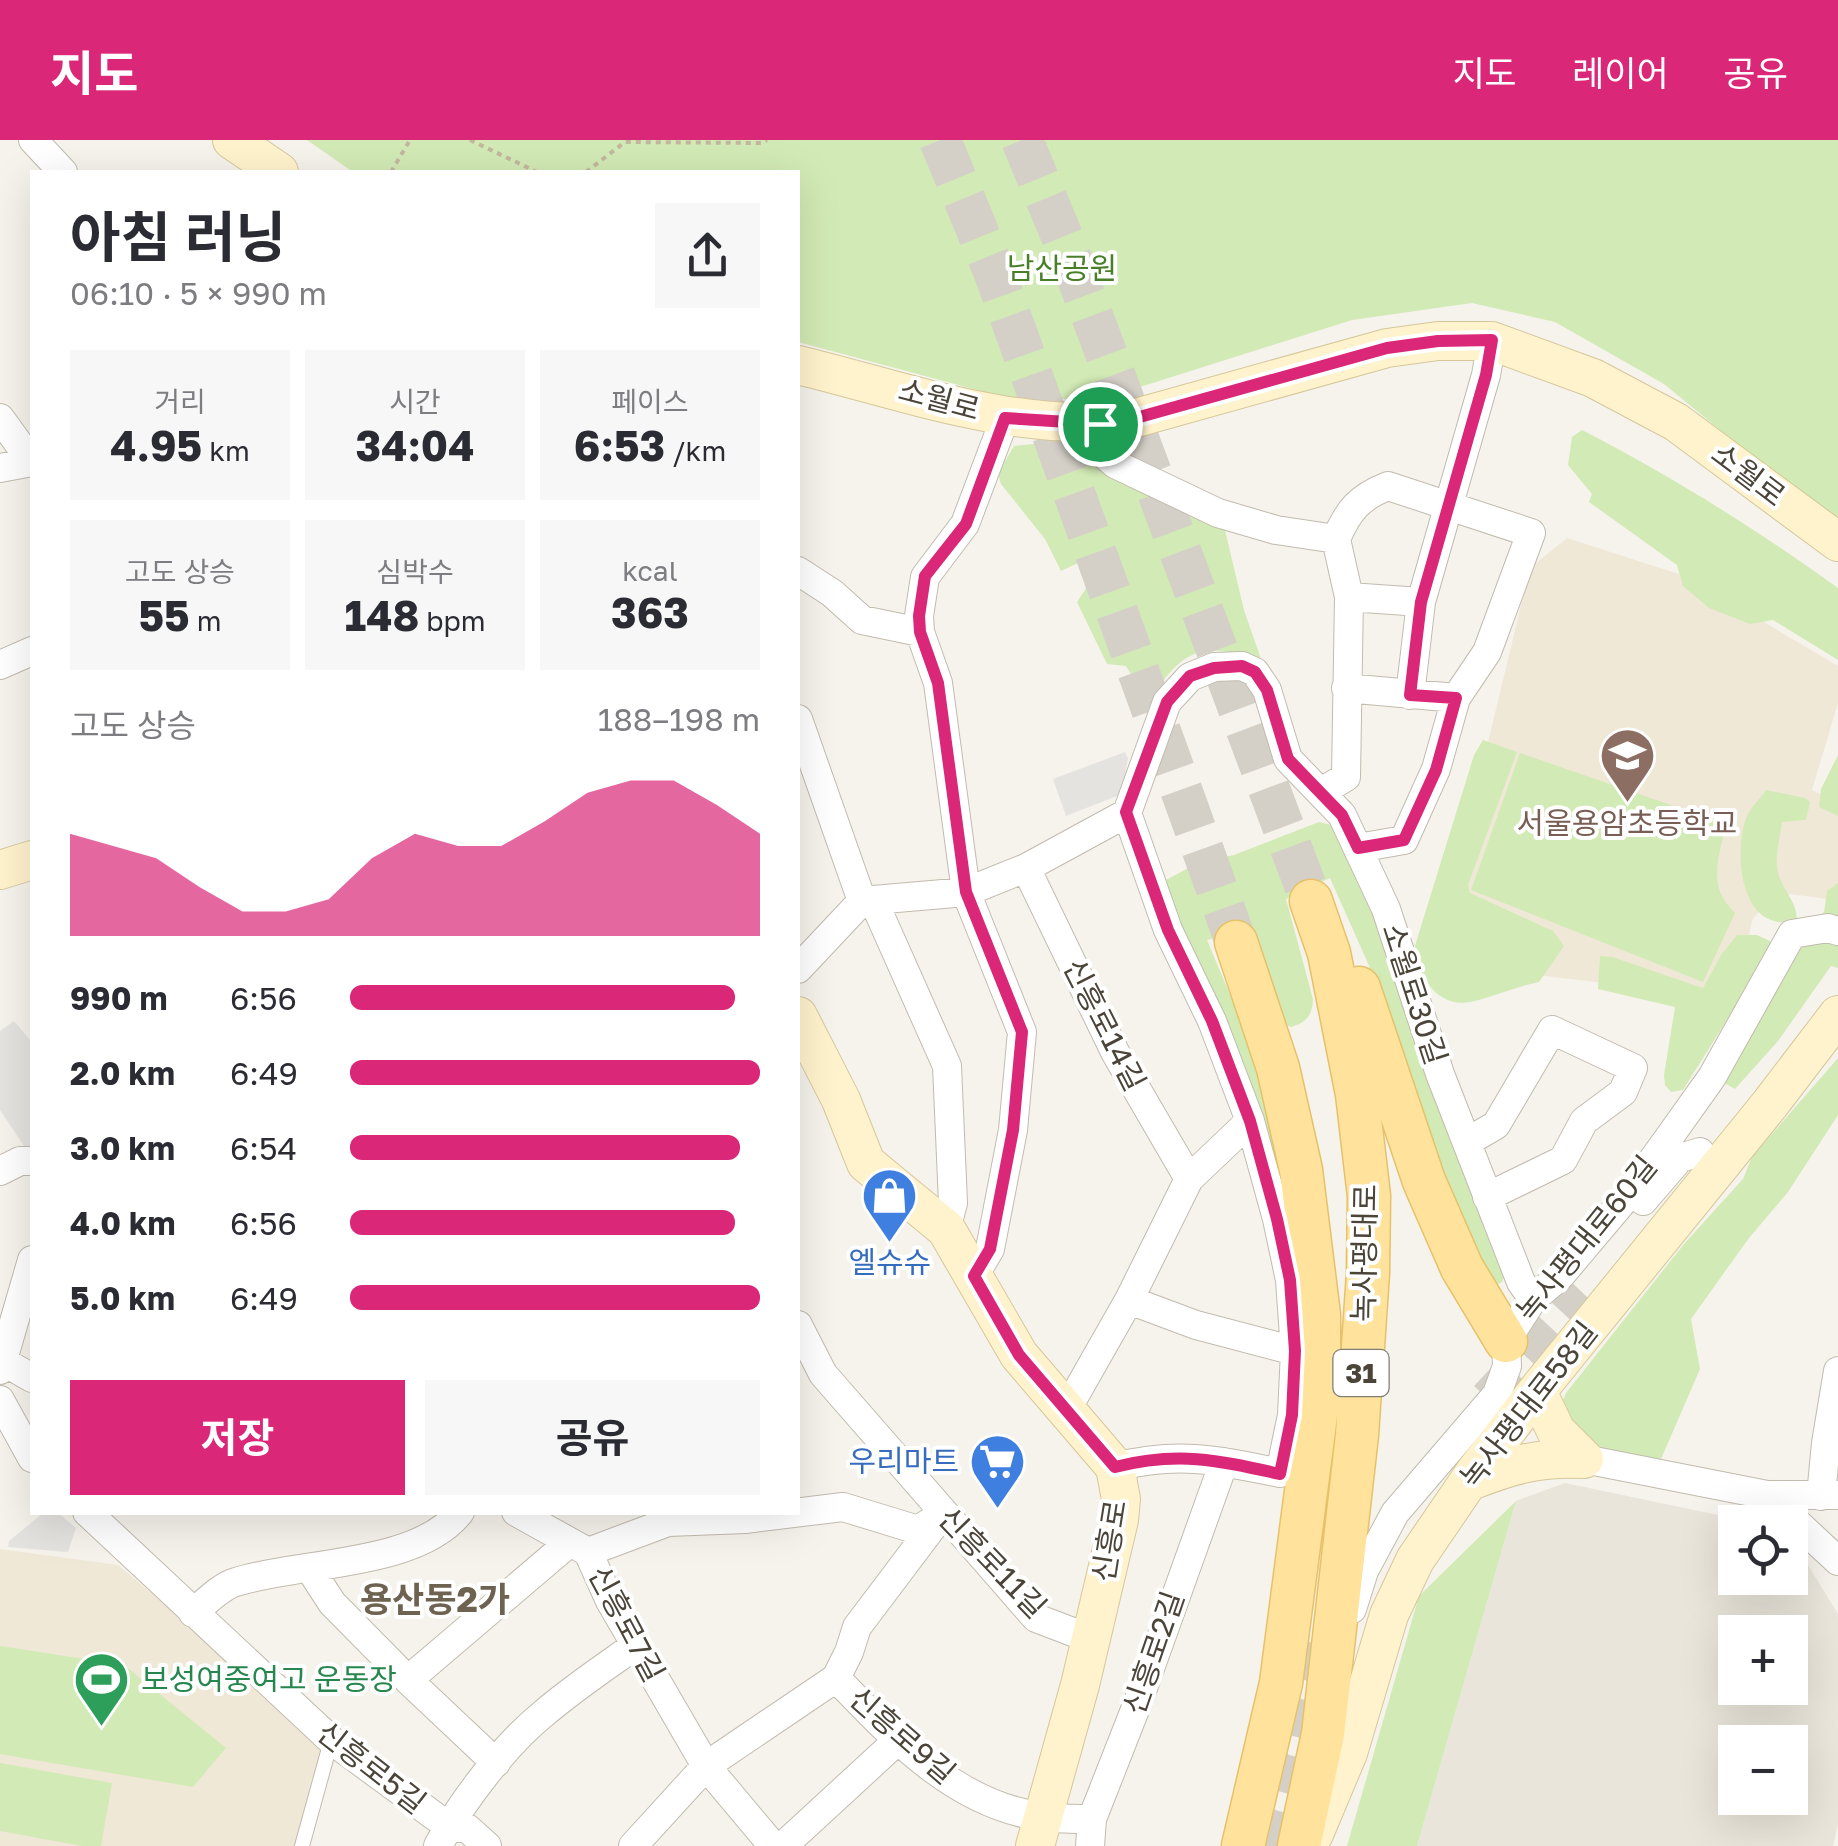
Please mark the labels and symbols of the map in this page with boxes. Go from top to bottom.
park label: 남산공원 [1007,250,1117,286]
street label: 소월로 [895,371,984,427]
pin [1058,382,1143,467]
street label: 소월로 [1705,435,1793,513]
school or university icon: 서울용암초등학교 [1597,726,1657,805]
place label: 서울용암초등학교 [1517,805,1737,841]
street label: 소월로30길 [1375,918,1455,1069]
street label: 신흥로14길 [1056,953,1153,1097]
street label: 녹사평대로60길 [1509,1148,1664,1328]
shop icon: 엘슈슈 [860,1165,920,1244]
street label: 녹사평대로 [1345,1184,1383,1322]
place label: 엘슈슈 [849,1244,931,1280]
street label: 녹사평대로58길 [1452,1314,1604,1495]
road number: 31 [1334,1350,1388,1396]
supermarket icon: 우리마트 [968,1432,1028,1511]
place label: 우리마트 [849,1443,959,1479]
street label: 신흥로 [1085,1497,1133,1585]
street label: 신흥로11길 [931,1500,1054,1625]
street label: 신흥로7길 [581,1559,672,1688]
district label: 용산동2가 [360,1578,510,1620]
street label: 신흥로2길 [1115,1586,1191,1719]
sports icon: 보성여중여고 운동장 [72,1650,132,1729]
place label: 보성여중여고 운동장 [141,1661,397,1697]
street label: 신흥로9길 [842,1679,963,1791]
street label: 신흥로5길 [310,1714,433,1821]

